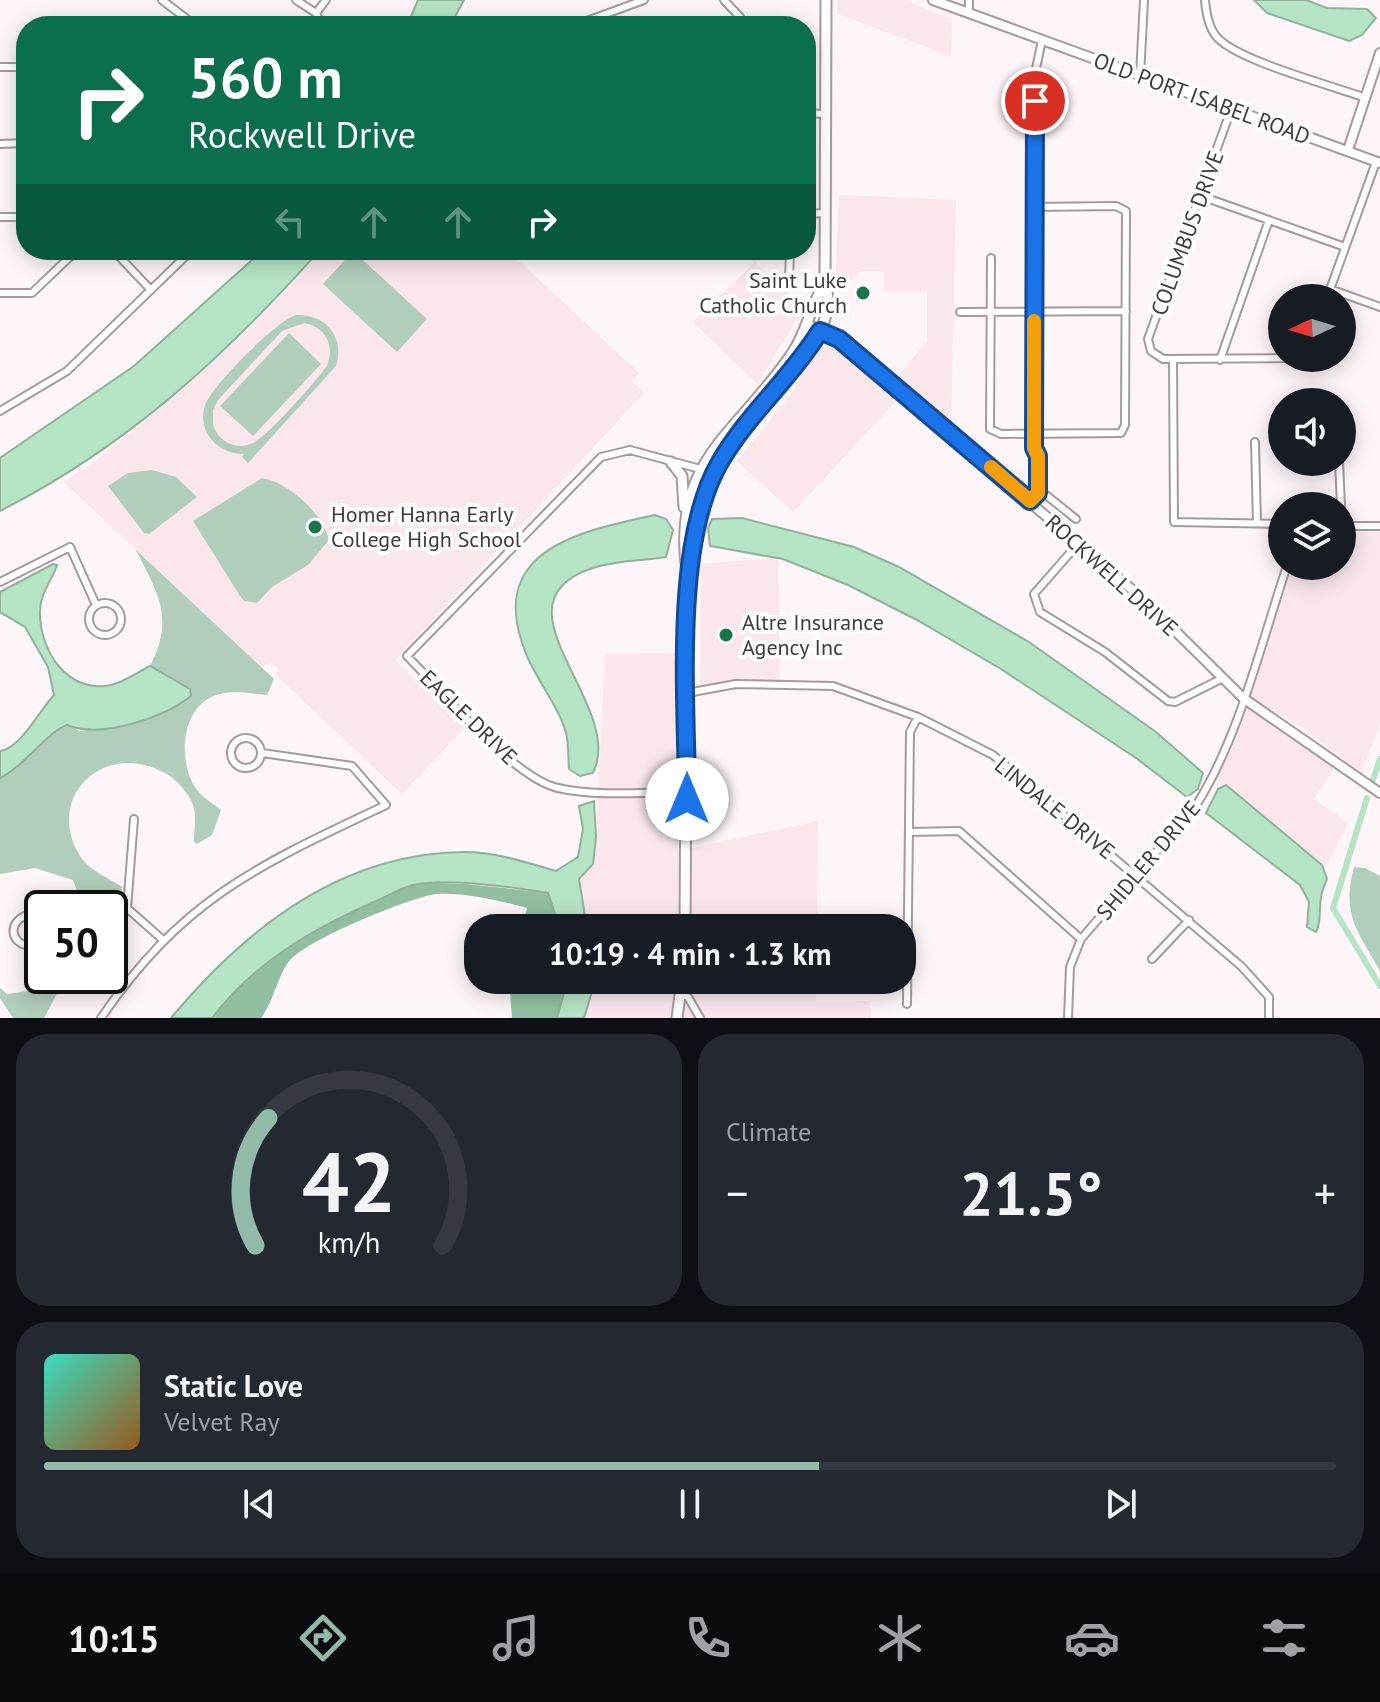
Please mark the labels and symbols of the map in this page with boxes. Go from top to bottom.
street label: OLD PORT ISABEL ROAD [1090,46,1314,150]
pin [1001,67,1069,135]
street label: COLUMBUS DRIVE [1144,147,1230,319]
place label: Saint Luke Catholic Church [699,266,847,319]
marker: Saint Luke Catholic Church [854,284,872,302]
north arrow [1268,284,1356,372]
place label: Homer Hanna Early College High School [331,500,522,553]
street label: ROCKWELL DRIVE [1040,508,1184,642]
marker: Homer Hanna Early College High School [306,518,324,536]
place label: Altre Insurance Agency Inc [742,608,884,661]
marker: Altre Insurance Agency Inc [717,626,735,644]
street label: EAGLE DRIVE [414,664,524,770]
street label: LINDALE DRIVE [989,751,1121,865]
position arrow [645,757,729,841]
street label: SHIDLER DRIVE [1090,794,1206,926]
speed limit sign: 50 [24,890,128,994]

